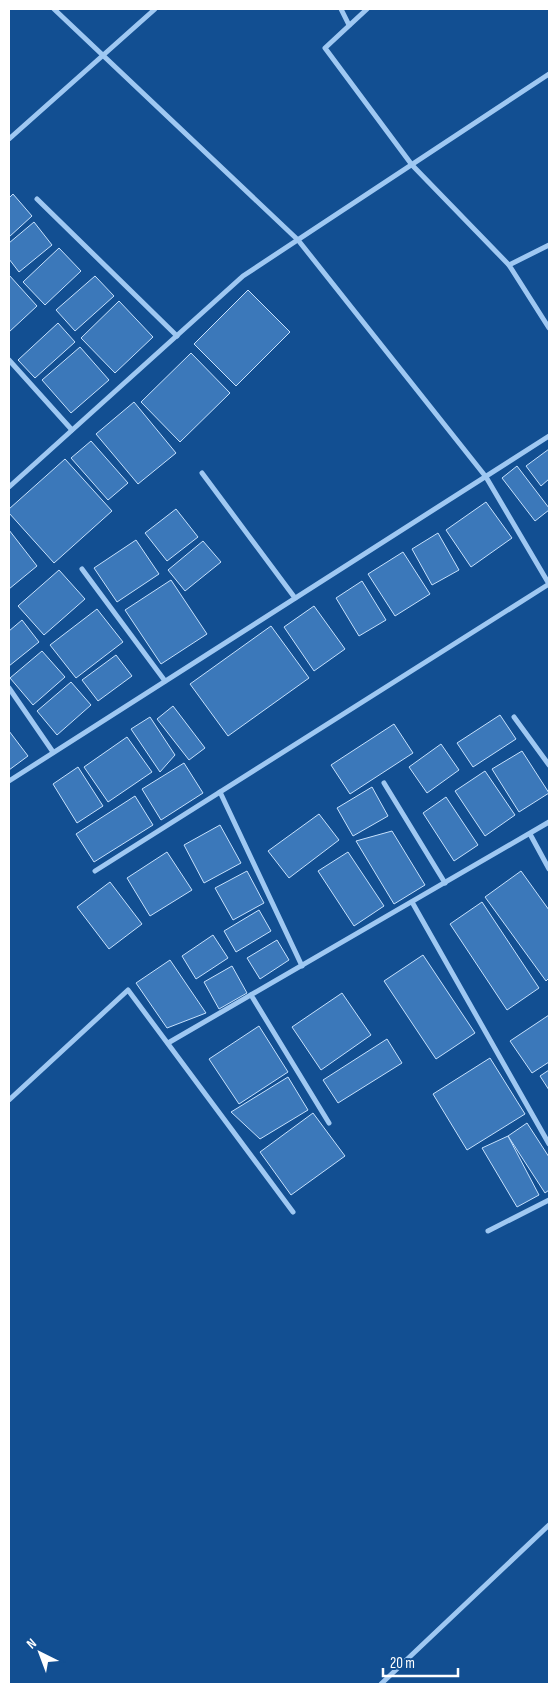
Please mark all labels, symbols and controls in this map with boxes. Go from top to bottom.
north arrow [15,1628,65,1678]
text: N [23,1635,40,1653]
scale bar [383,1646,458,1678]
text: 20 m [390,1654,415,1673]

